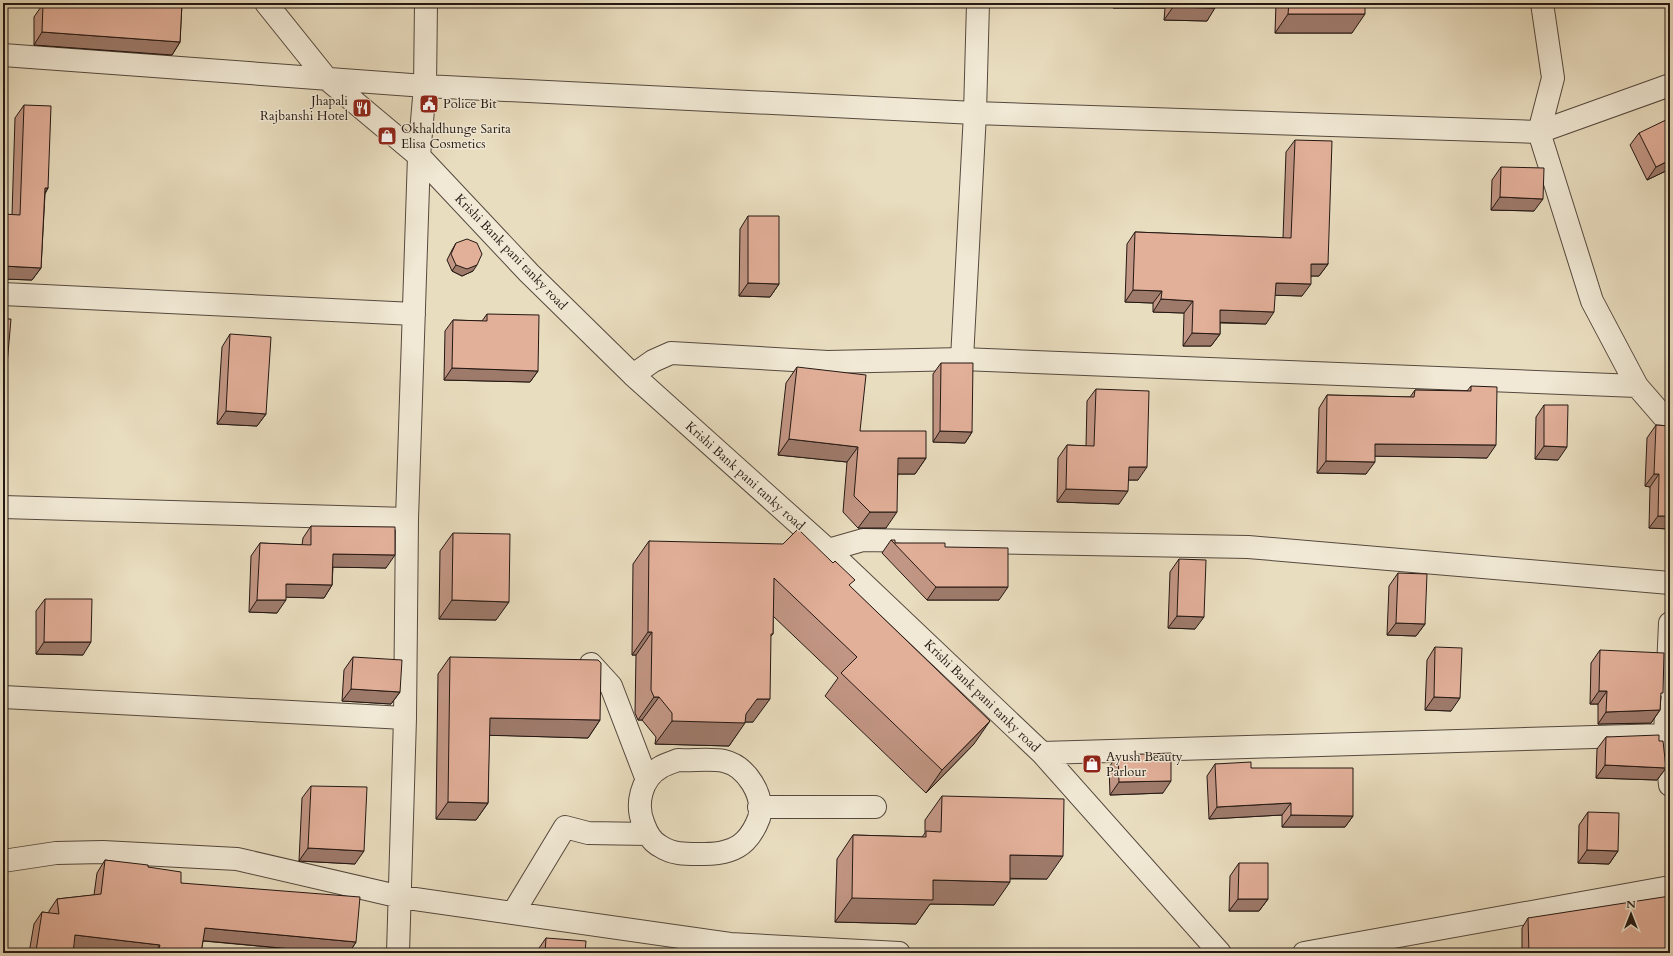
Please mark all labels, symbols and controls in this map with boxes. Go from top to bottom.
place label: Jhapali Rajbanshi Hotel [260,92,349,125]
public building icon: Police Bit [418,93,440,115]
place label: Police Bit [443,95,497,113]
restaurant icon: Jhapali Rajbanshi Hotel [351,97,373,119]
place label: Okhaldhunge Sarita Elisa Cosmetics [401,120,511,153]
shop icon: Okhaldhunge Sarita Elisa Cosmetics [376,125,398,147]
street label: Krishi Bank pani tanky road [451,190,571,314]
street label: Krishi Bank pani tanky road [681,418,809,535]
street label: Krishi Bank pani tanky road [920,636,1044,756]
place label: Ayush Beauty Parlour [1106,748,1183,781]
shop icon: Ayush Beauty Parlour [1081,753,1103,775]
north arrow [1611,894,1651,934]
text: N [1626,897,1636,912]

